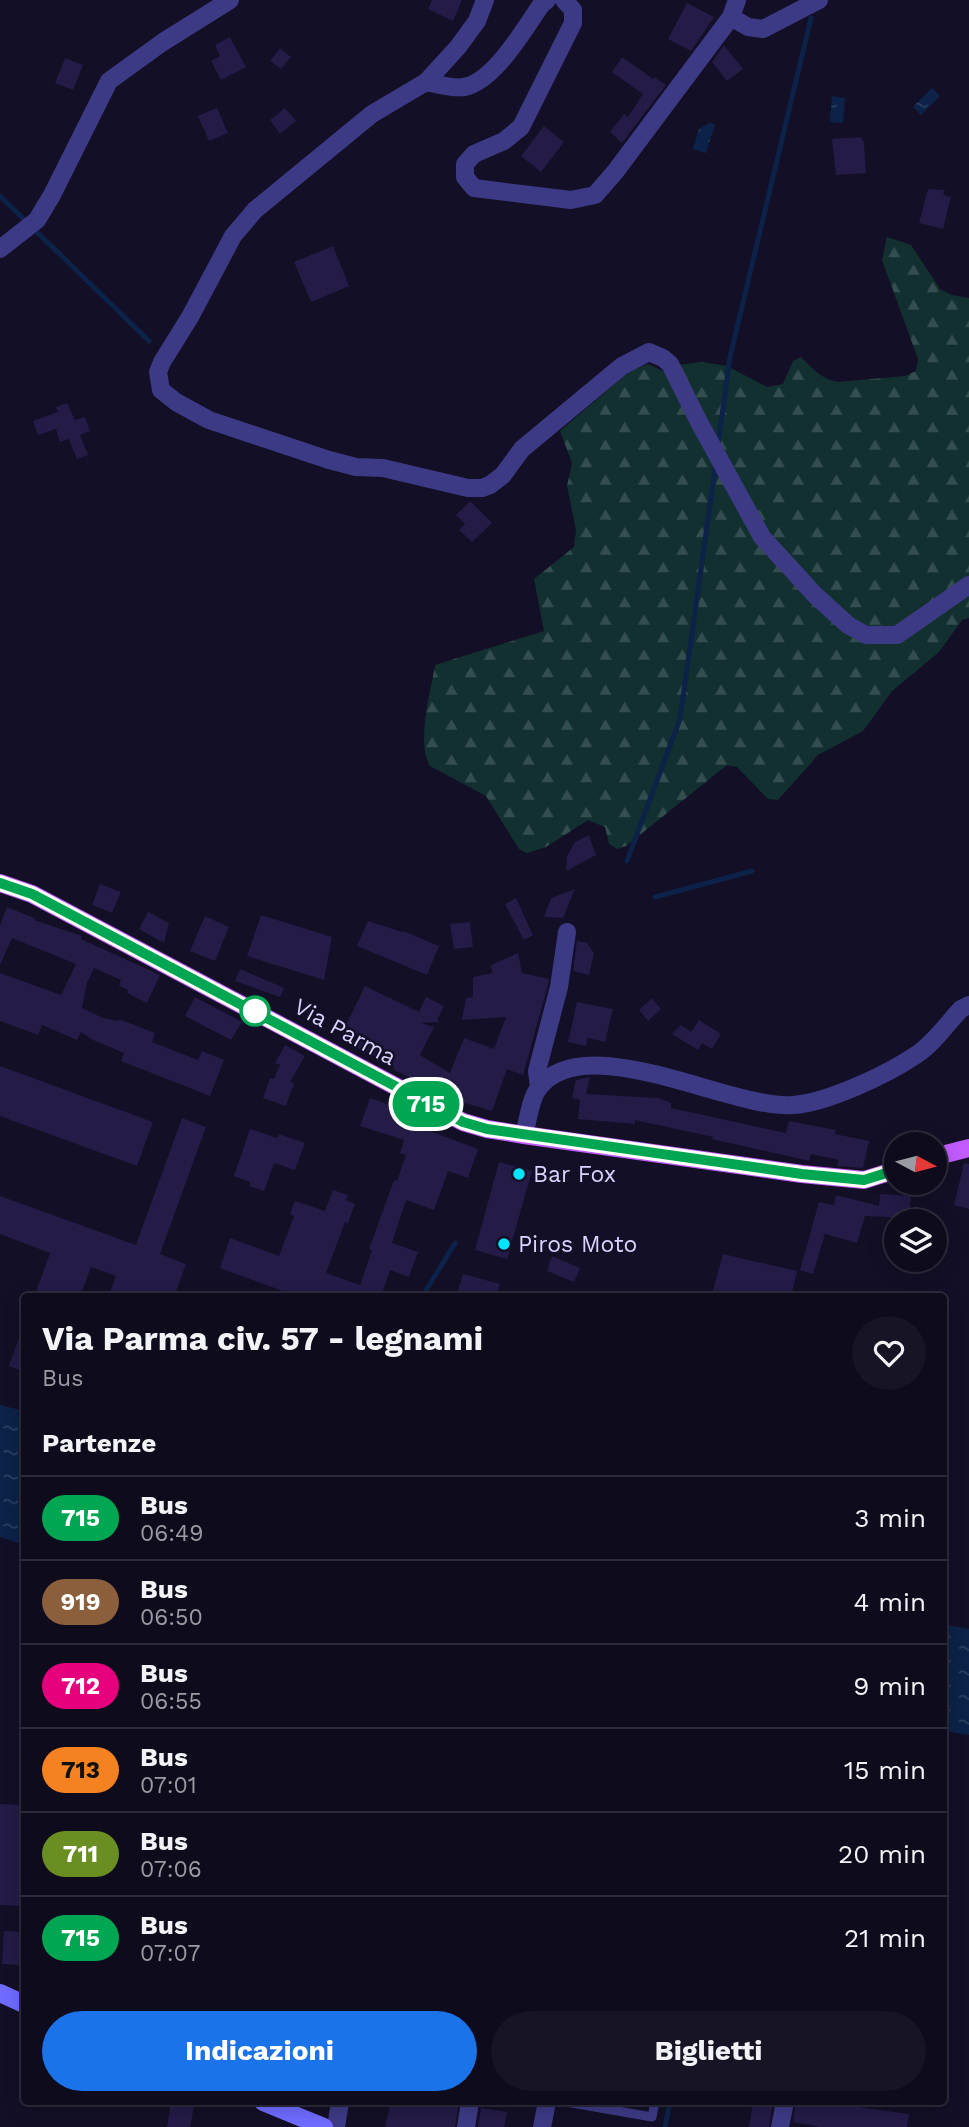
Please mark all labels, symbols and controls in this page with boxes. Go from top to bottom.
street label: Via Parma [289,993,401,1071]
unlabelled marker [240,996,270,1026]
line badge: 715 [386,1081,466,1127]
text: 715 [407,1090,445,1118]
north arrow [884,1132,947,1195]
map controls [884,1132,947,1272]
place label: Bar Fox [533,1161,616,1188]
marker: Bar Fox [511,1166,527,1182]
button: layers [884,1209,947,1272]
place label: Piros Moto [518,1231,637,1258]
marker: Piros Moto [496,1236,512,1252]
button: heart [852,1316,926,1390]
text: Via Parma civ. 57 - legnami [42,1319,483,1358]
text: Bus [42,1365,83,1392]
text: Partenze [42,1428,156,1458]
text: Bus [140,1490,188,1520]
text: 3 min [854,1503,926,1533]
text: 715 [61,1504,100,1532]
text: 06:49 [140,1520,203,1547]
text: Bus [140,1574,188,1604]
text: 4 min [853,1587,926,1617]
text: 919 [61,1588,100,1616]
text: 06:50 [140,1604,203,1631]
text: Bus [140,1658,188,1688]
text: 9 min [853,1671,926,1701]
text: 712 [61,1672,100,1700]
text: 06:55 [140,1688,202,1715]
text: Bus [140,1742,188,1772]
text: 15 min [844,1755,926,1785]
text: 713 [61,1756,100,1784]
text: 07:01 [140,1772,197,1799]
text: Bus [140,1826,188,1856]
text: 20 min [838,1839,926,1869]
text: 711 [63,1840,98,1868]
text: 07:06 [140,1856,202,1883]
text: Bus [140,1910,188,1940]
text: 21 min [844,1923,926,1953]
text: 715 [61,1924,100,1952]
text: 07:07 [140,1940,200,1967]
button: Indicazioni [42,2011,477,2091]
button: Biglietti [491,2011,926,2091]

